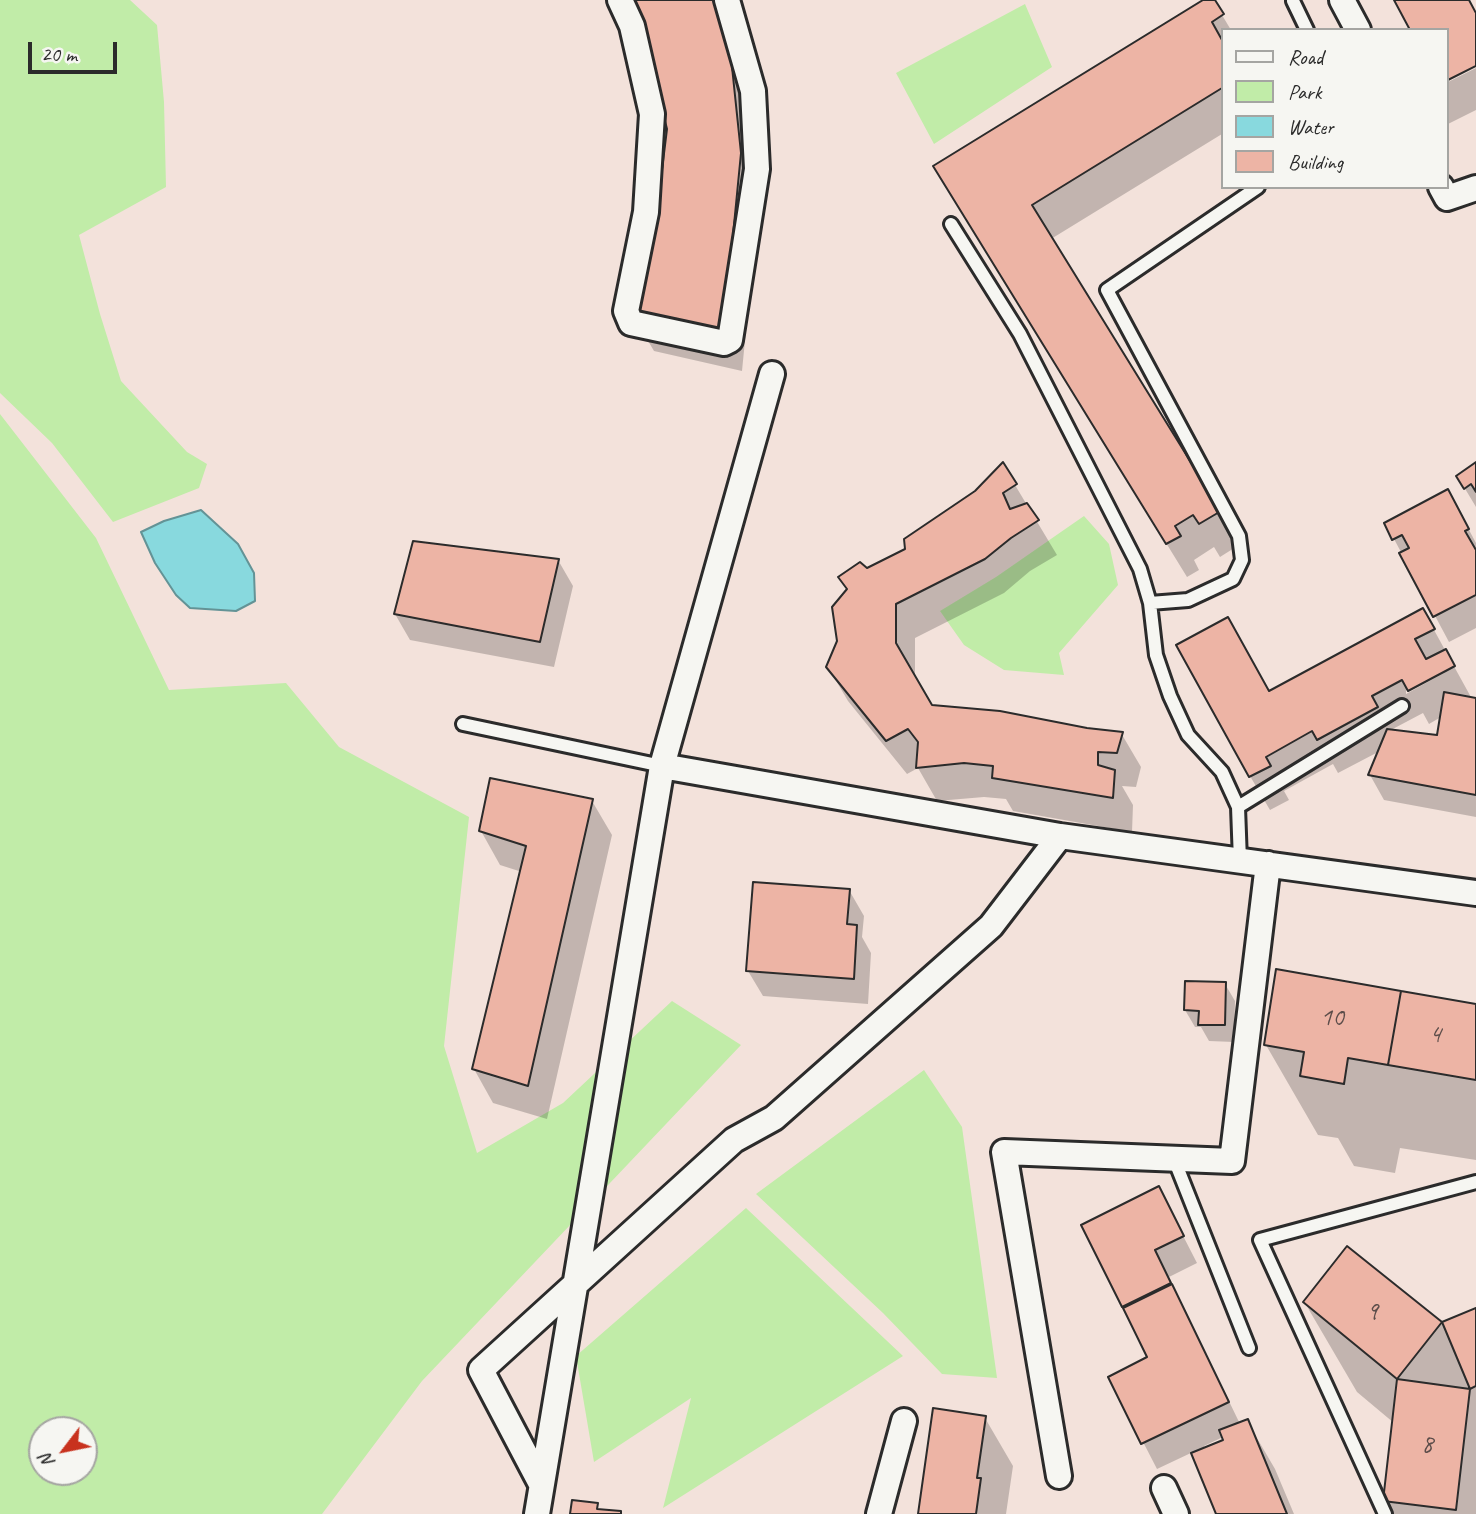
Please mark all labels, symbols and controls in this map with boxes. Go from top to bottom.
scale bar [32,28,121,72]
legend [1220,28,1448,189]
text: 20 m [41,41,77,67]
text: Road [1288,44,1323,70]
text: Park [1288,79,1321,105]
text: Water [1288,114,1334,140]
text: Building [1288,149,1343,175]
house number: 10 [1320,1002,1344,1034]
house number: 4 [1429,1019,1441,1051]
house number: 9 [1366,1296,1378,1328]
north arrow [28,1416,98,1486]
house number: 8 [1421,1429,1433,1461]
text: N [34,1450,60,1472]

